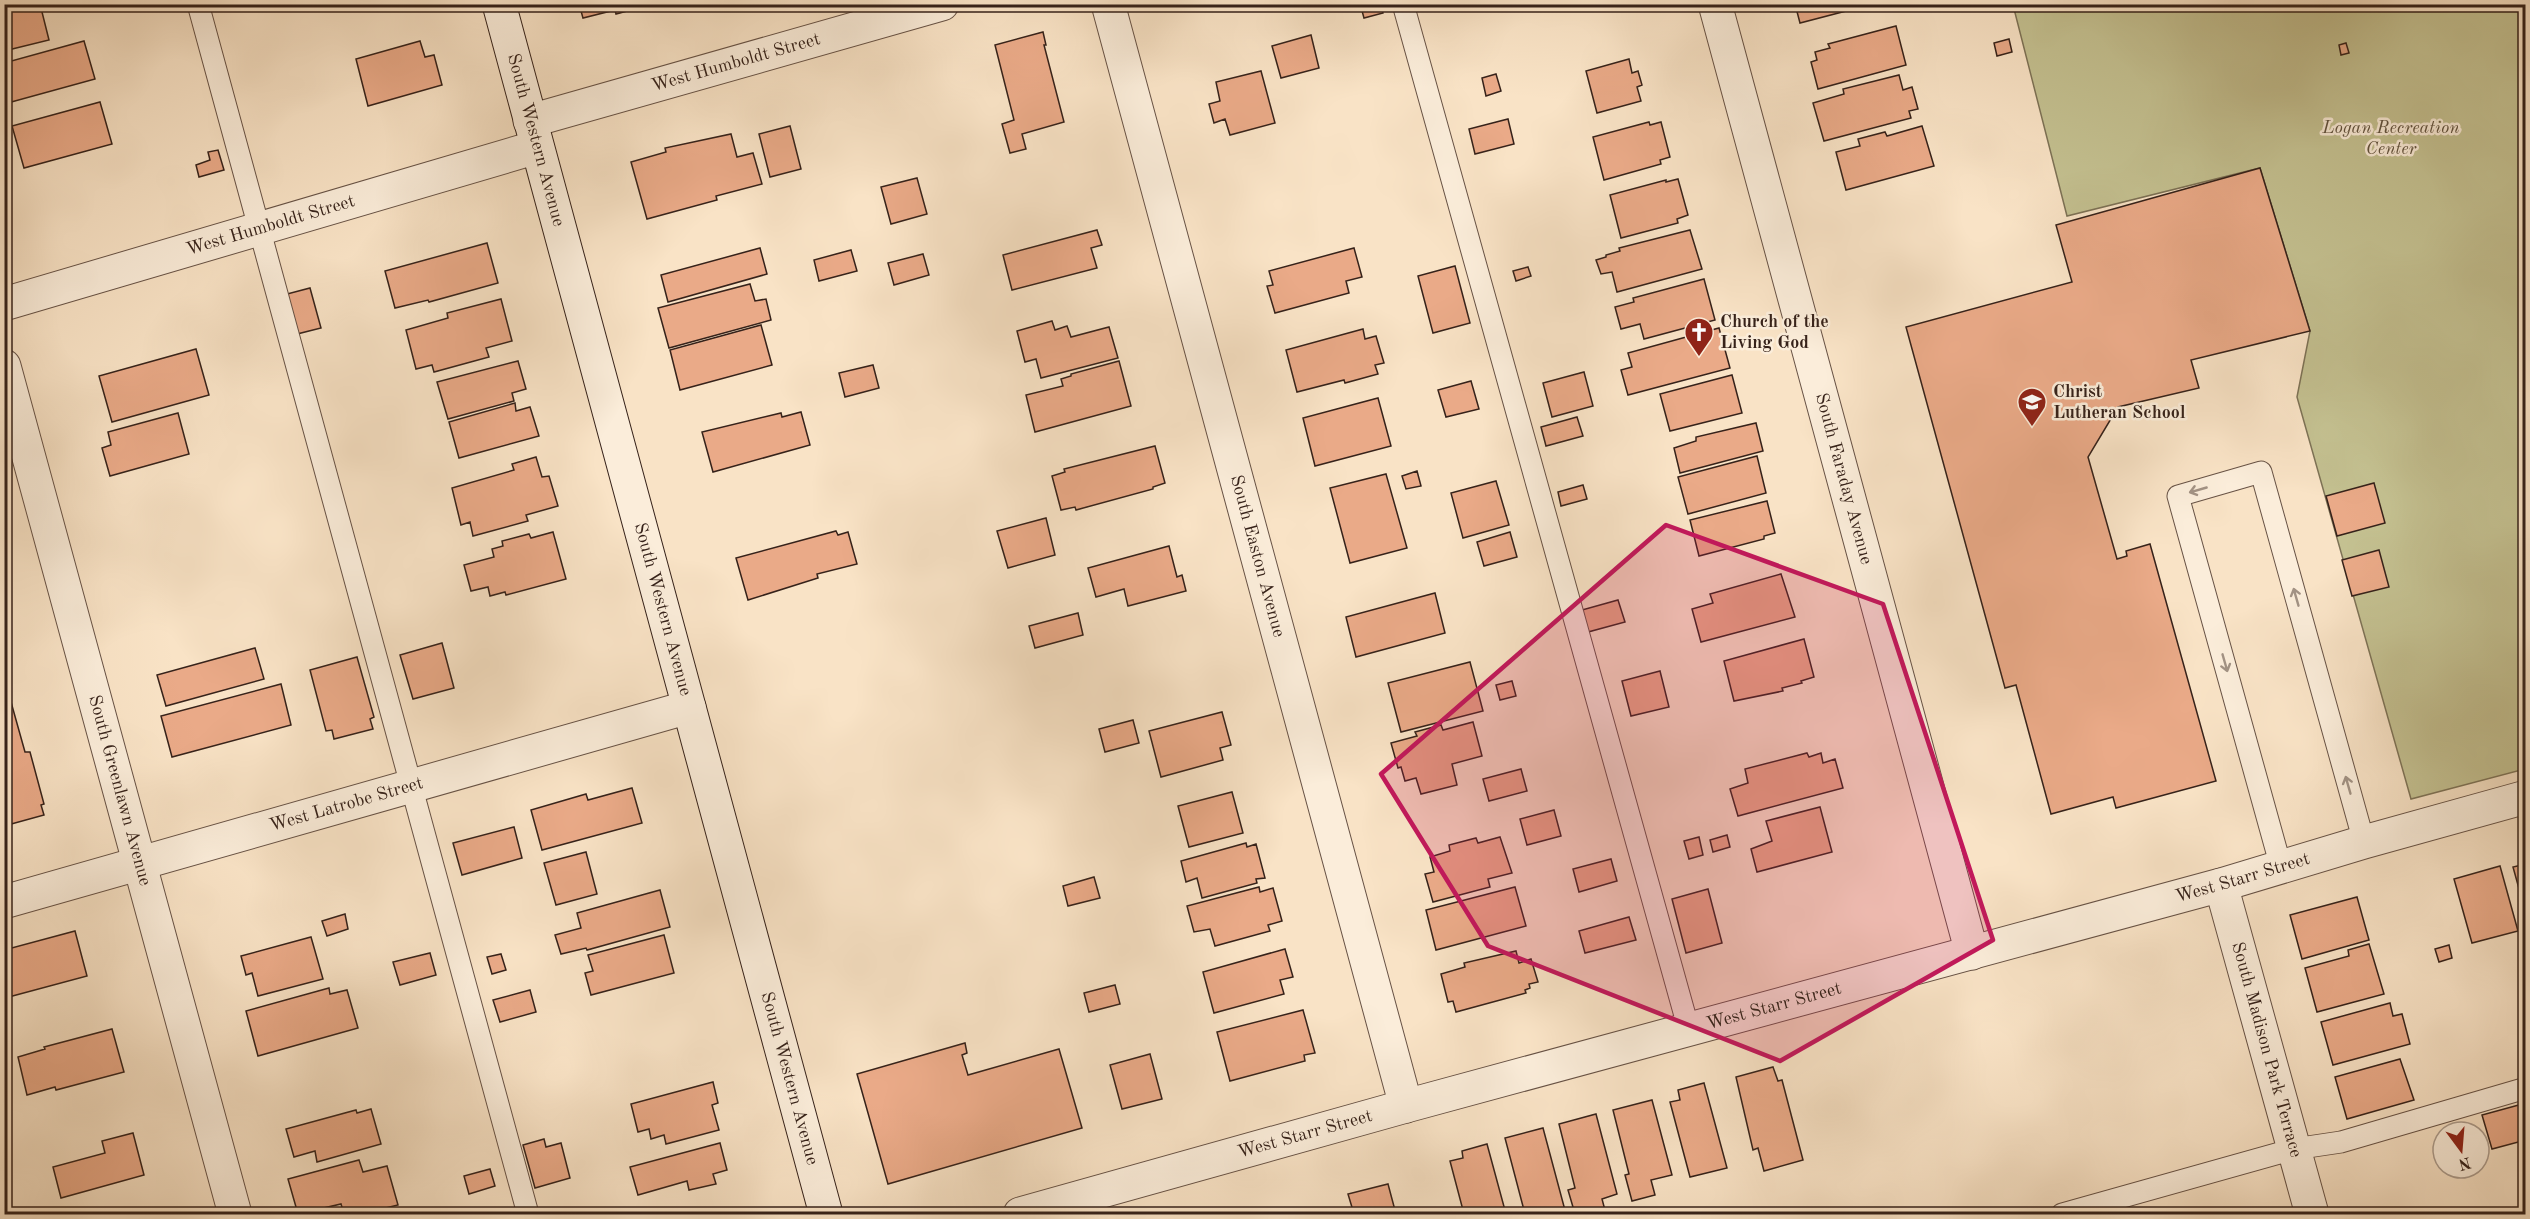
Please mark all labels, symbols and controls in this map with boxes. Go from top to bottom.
street label: West Humboldt Street [649,30,822,95]
street label: South Western Avenue [504,52,568,229]
park label: Logan Recreation Center [2321,119,2460,158]
street label: West Humboldt Street [184,192,357,259]
place label: Church of the Living God [1720,313,1829,352]
church icon: Church of the Living God [1683,316,1715,358]
place label: Christ Lutheran School [2053,383,2186,422]
school or university icon: Christ Lutheran School [2016,386,2048,428]
street label: South Faraday Avenue [1812,391,1875,567]
street label: South Easton Avenue [1227,473,1288,639]
one-way arrow [2189,485,2208,496]
street label: South Western Avenue [631,521,695,698]
one-way arrow [2289,588,2301,607]
one-way arrow [2219,654,2231,673]
street label: South Greenlawn Avenue [85,693,154,888]
street label: West Latrobe Street [268,774,425,835]
one-way arrow [2342,776,2353,795]
street label: West Starr Street [2174,850,2312,906]
street label: South Madison Park Terrace [2228,940,2305,1159]
street label: West Starr Street [1704,979,1843,1033]
street label: South Western Avenue [757,990,821,1167]
street label: West Starr Street [1236,1107,1374,1162]
north arrow [2431,1120,2491,1180]
text: N [2456,1153,2473,1172]

